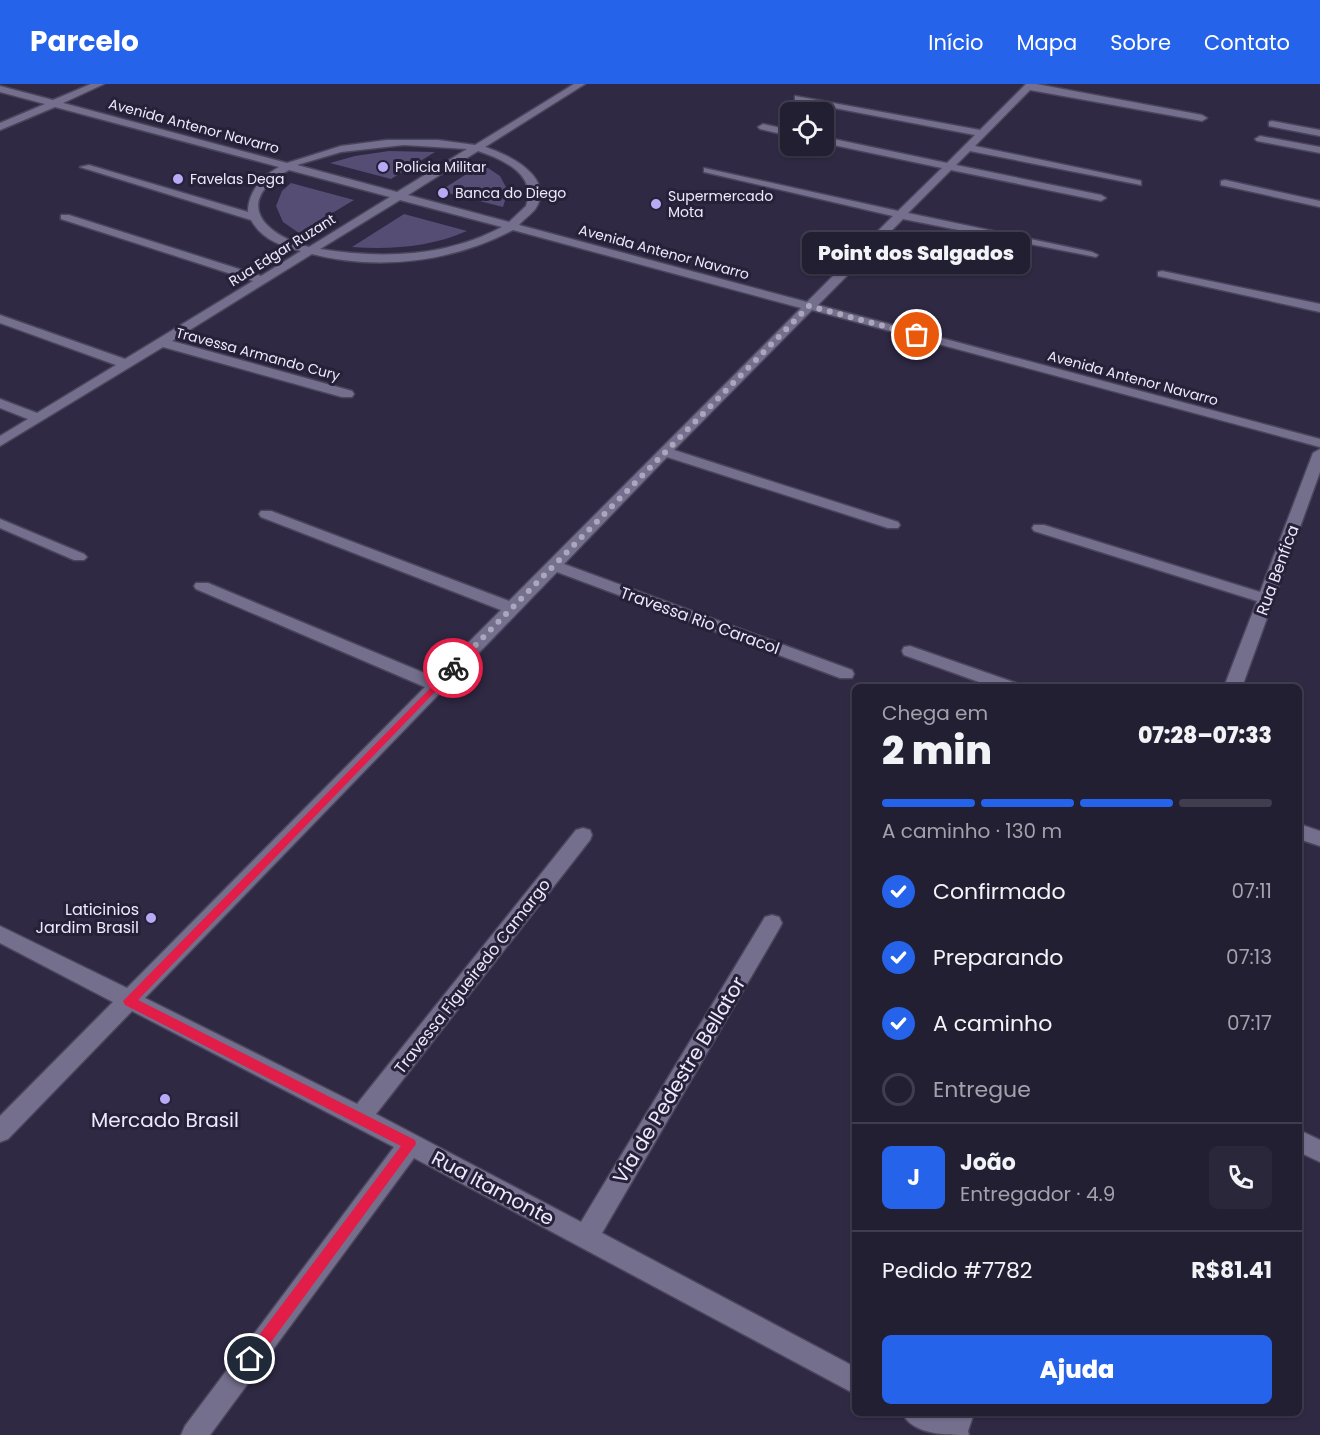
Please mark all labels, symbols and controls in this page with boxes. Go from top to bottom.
text: Parcelo [30,22,139,61]
text: Início [928,28,983,57]
text: Mapa [1016,28,1077,57]
text: Sobre [1110,28,1171,57]
text: Contato [1204,28,1290,57]
street label: Avenida Antenor Navarro [106,94,282,158]
map controls [780,102,834,156]
button: locate [780,102,834,156]
place label: Policia Militar [395,157,486,177]
marker: Policia Militar [376,160,390,174]
place label: Favelas Dega [190,169,285,189]
marker: Favelas Dega [171,172,185,186]
place label: Banca do Diego [455,183,566,203]
marker: Banca do Diego [436,186,450,200]
place label: Supermercado Mota [668,186,773,222]
marker: Supermercado Mota [649,197,663,211]
street label: Rua Edgar Ruzant [225,209,339,291]
street label: Avenida Antenor Navarro [576,220,752,284]
callout: Point dos Salgados [803,233,1031,275]
text: Point dos Salgados [818,239,1014,267]
pin [891,309,942,360]
icon: bag [900,318,933,351]
street label: Travessa Armando Cury [174,322,342,386]
street label: Avenida Antenor Navarro [1045,346,1221,410]
street label: Rua Benfica [1250,522,1304,619]
street label: Travessa Rio Caracol [617,581,783,660]
courier [423,638,483,698]
icon: bike [437,652,470,685]
text: Chega em [882,699,988,727]
text: 07:28–07:33 [1138,720,1272,751]
text: 2 min [882,723,992,778]
text: A caminho · 130 m [882,817,1062,845]
street label: Travessa Figueiredo Camargo [389,874,556,1079]
icon: check [882,875,915,908]
text: Confirmado [933,876,1066,907]
text: 07:11 [1231,877,1272,905]
place label: Laticinios Jardim Brasil [35,898,139,939]
marker: Laticinios Jardim Brasil [144,911,158,925]
icon: check [882,941,915,974]
text: Preparando [933,942,1063,973]
text: 07:13 [1226,943,1272,971]
street label: Via de Pedestre Bellator [606,971,752,1189]
icon: check [882,1007,915,1040]
text: A caminho [933,1008,1052,1039]
text: 07:17 [1227,1009,1272,1037]
text: Entregue [933,1074,1031,1105]
marker: Mercado Brasil [158,1092,172,1106]
place label: Mercado Brasil [91,1106,239,1134]
street label: Rua Itamonte [427,1144,559,1232]
button: phone [1209,1146,1272,1209]
text: João [960,1147,1016,1178]
text: J [907,1162,920,1193]
text: Entregador · 4.9 [960,1180,1115,1208]
text: Pedido #7782 [882,1255,1033,1286]
text: R$81.41 [1191,1255,1272,1286]
pin [224,1333,275,1384]
button: Ajuda [882,1335,1272,1404]
icon: home [233,1342,266,1375]

